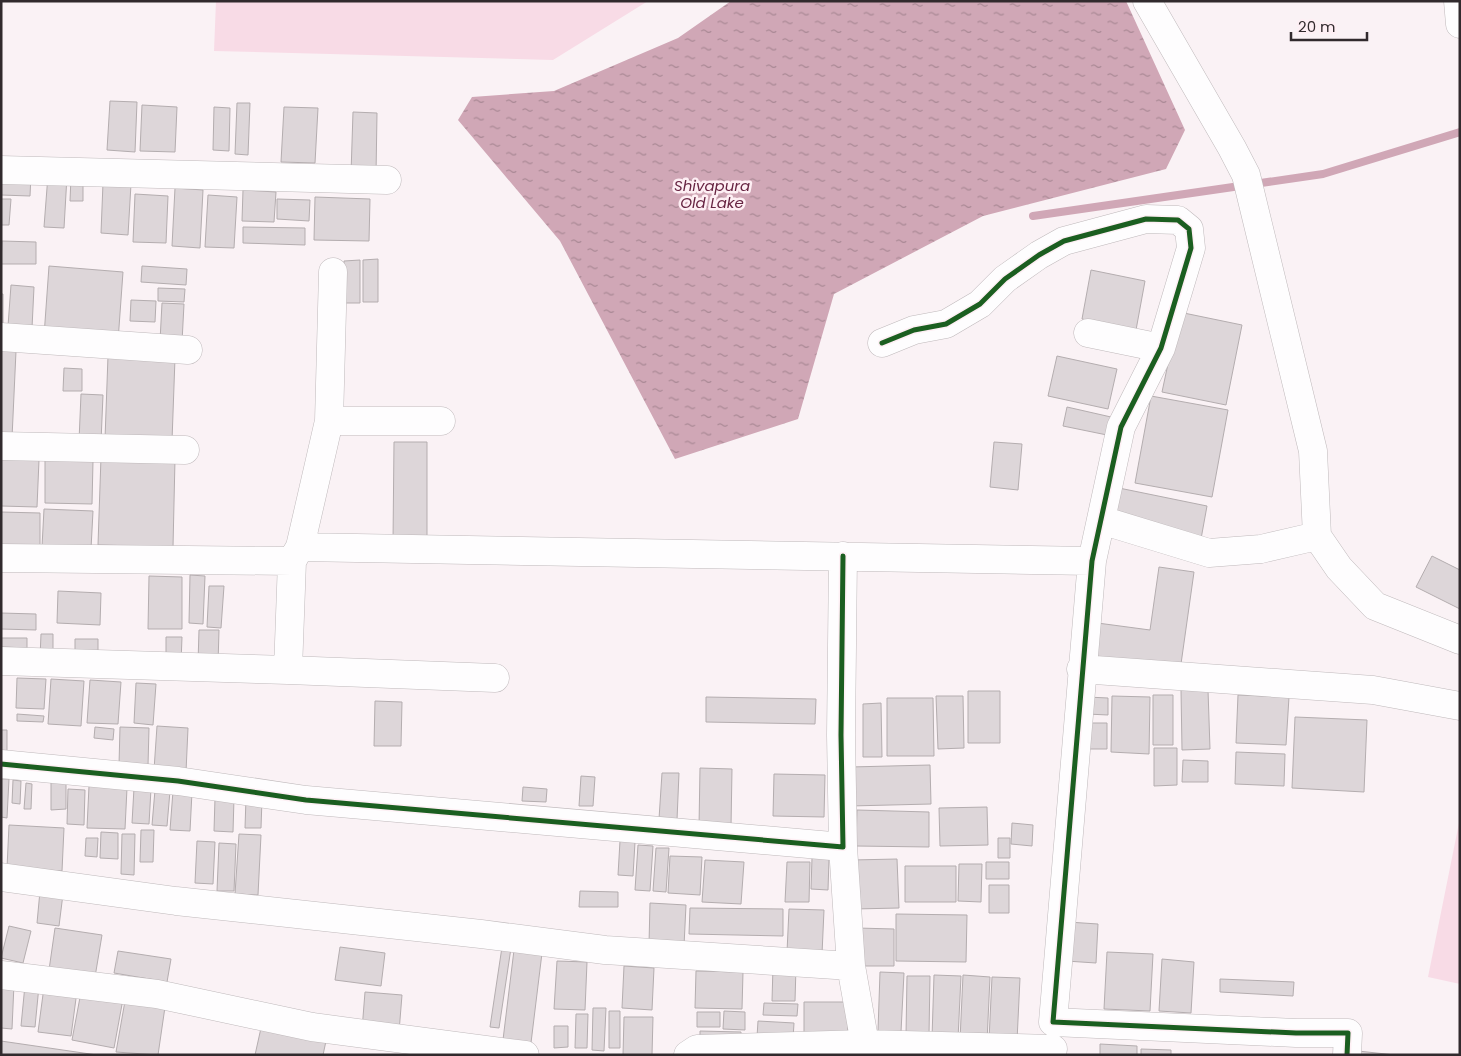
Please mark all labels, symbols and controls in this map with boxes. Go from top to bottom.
scale bar [1291,10,1367,42]
text: 20 m [1298,16,1336,37]
water label: Shivapura Old Lake [674,175,750,213]

